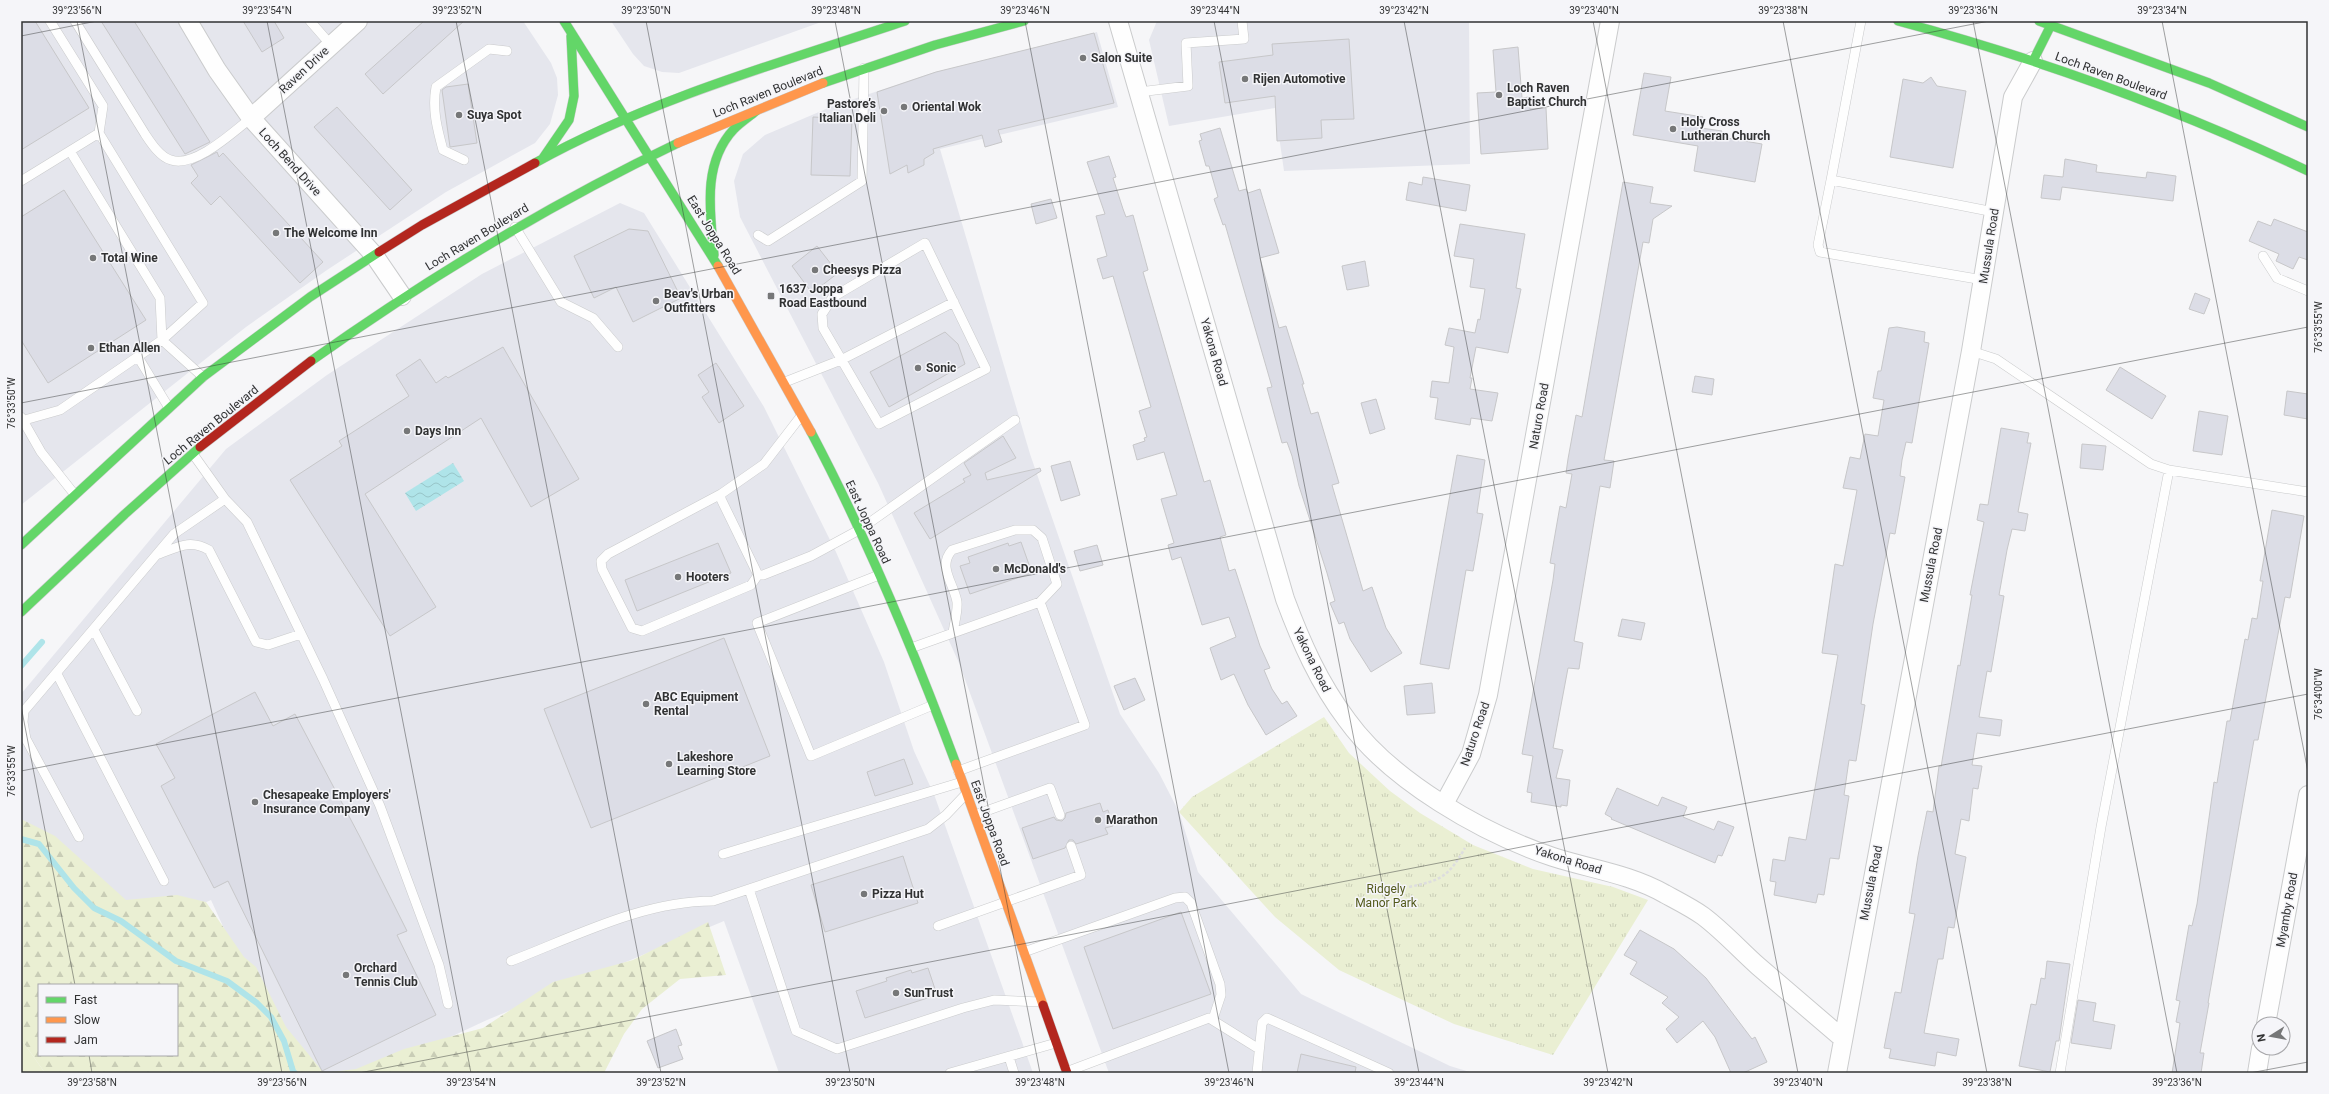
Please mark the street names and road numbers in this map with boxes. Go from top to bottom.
street label: Raven Drive [276,44,332,96]
street label: Loch Raven Boulevard [2053,49,2169,103]
street label: Loch Raven Boulevard [711,63,825,121]
street label: Loch Bend Drive [256,125,324,199]
street label: East Joppa Road [684,193,744,277]
street label: Loch Raven Boulevard [423,201,531,273]
street label: Mussula Road [1976,207,2002,285]
street label: Yakona Road [1198,316,1230,388]
street label: Loch Raven Boulevard [161,382,261,468]
street label: Naturo Road [1526,382,1552,450]
street label: East Joppa Road [843,478,893,566]
street label: Mussula Road [1917,526,1945,604]
street label: Yakona Road [1290,626,1334,694]
street label: Naturo Road [1457,700,1493,768]
street label: East Joppa Road [968,778,1012,868]
street label: Yakona Road [1533,843,1603,877]
street label: Mussula Road [1857,844,1885,922]
street label: Myamby Road [2274,871,2300,949]

